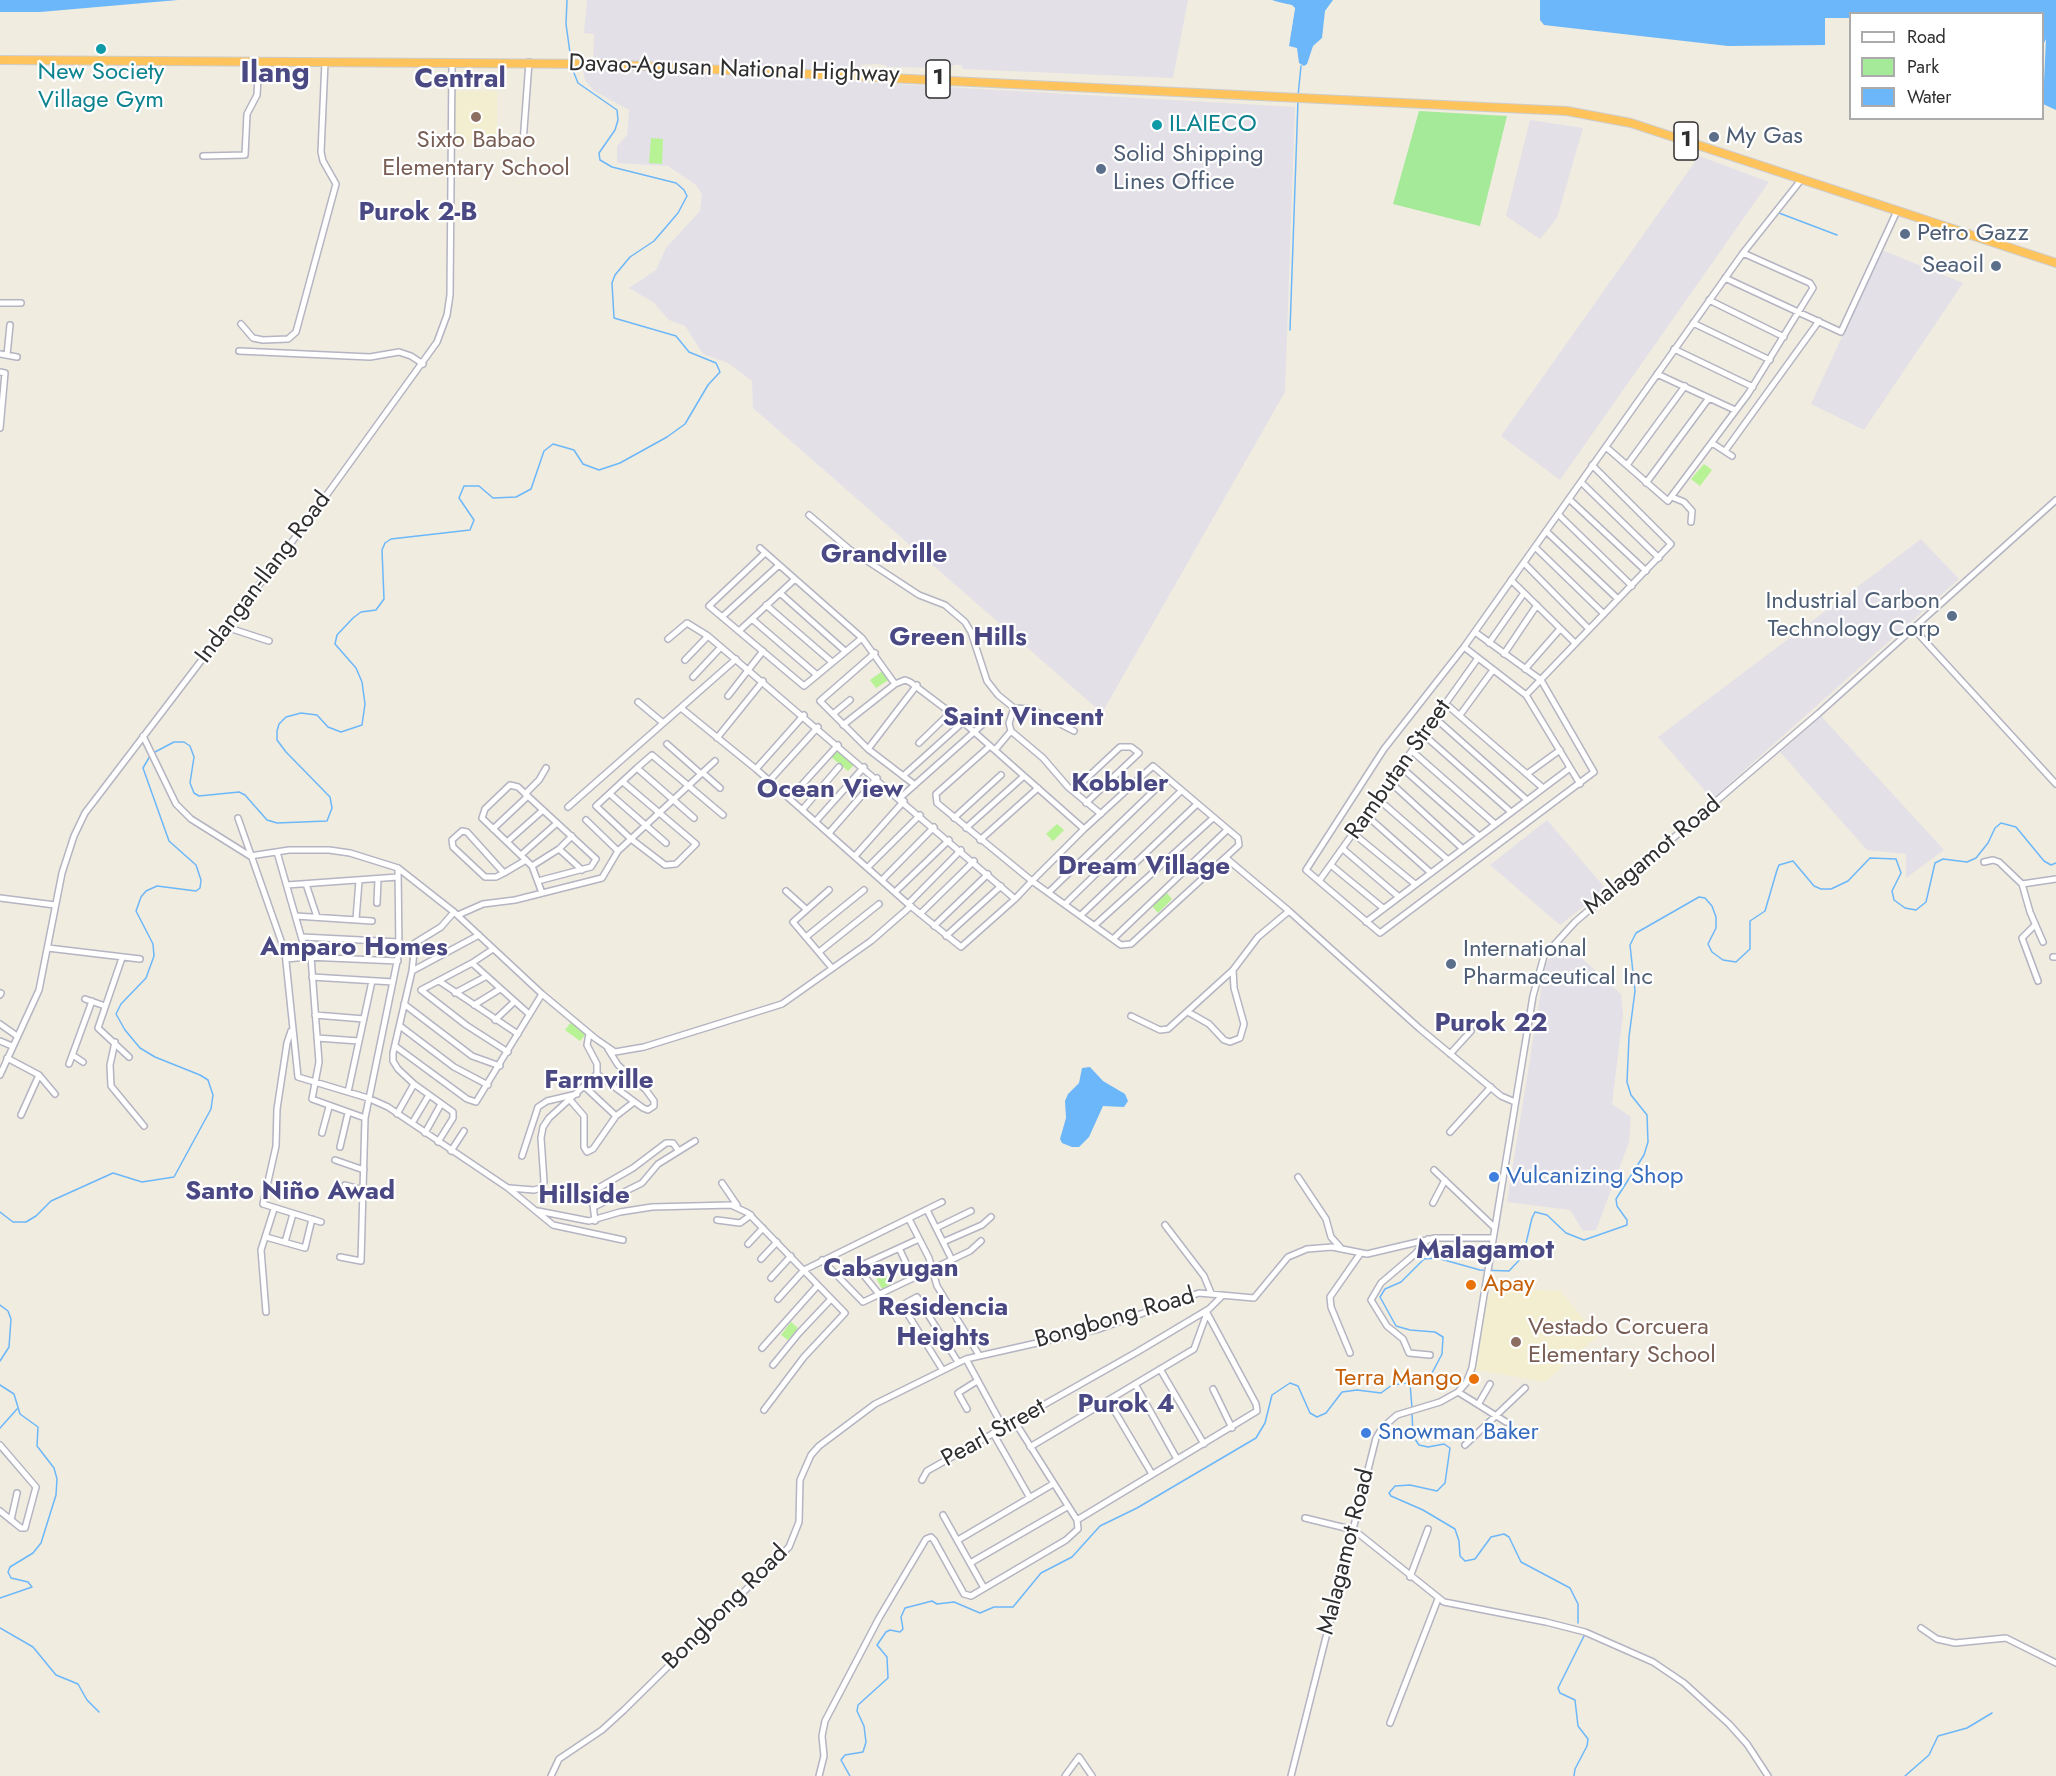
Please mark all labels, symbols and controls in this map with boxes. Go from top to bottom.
legend [1849,12,2044,120]
text: Road [1907,24,1946,50]
marker: New Society Village Gym [94,42,108,56]
street label: Davao-Agusan National Highway [568,50,900,90]
text: Park [1907,54,1939,80]
district label: Ilang [240,57,310,93]
place label: New Society Village Gym [38,59,164,115]
road number: 1 [926,60,950,98]
district label: Central [414,64,506,96]
text: Water [1907,84,1951,110]
marker: Sixto Babao Elementary School [469,110,483,124]
place label: ILAIECO [1169,111,1257,139]
marker: ILAIECO [1150,118,1164,132]
road number: 1 [1674,122,1698,160]
place label: My Gas [1726,123,1803,151]
place label: Sixto Babao Elementary School [382,127,570,183]
marker: My Gas [1707,130,1721,144]
place label: Solid Shipping Lines Office [1113,141,1264,197]
marker: Solid Shipping Lines Office [1094,162,1108,176]
district label: Purok 2-B [358,198,478,230]
place label: Petro Gazz [1917,220,2029,248]
marker: Petro Gazz [1898,227,1912,241]
place label: Seaoil [1922,252,1984,280]
marker: Seaoil [1989,259,2003,273]
street label: Indangan-Ilang Road [190,487,338,669]
district label: Grandville [821,540,947,572]
place label: Industrial Carbon Technology Corp [1765,588,1940,644]
marker: Industrial Carbon Technology Corp [1945,609,1959,623]
district label: Green Hills [889,623,1027,655]
street label: Rambutan Street [1340,694,1458,846]
district label: Saint Vincent [943,703,1103,735]
district label: Kobbler [1071,769,1169,801]
district label: Ocean View [757,775,903,807]
street label: Malagamot Road [1579,790,1727,922]
district label: Dream Village [1058,852,1230,884]
district label: Amparo Homes [260,933,448,965]
place label: International Pharmaceutical Inc [1463,936,1653,992]
marker: International Pharmaceutical Inc [1444,957,1458,971]
district label: Purok 22 [1434,1009,1548,1041]
district label: Farmville [544,1066,654,1098]
place label: Vulcanizing Shop [1506,1163,1683,1191]
marker: Vulcanizing Shop [1487,1170,1501,1184]
district label: Santo Niño Awad [185,1177,395,1209]
district label: Hillside [538,1181,630,1213]
district label: Malagamot [1416,1235,1554,1267]
district label: Cabayugan [823,1254,959,1286]
place label: Apay [1483,1271,1535,1299]
marker: Apay [1464,1278,1478,1292]
street label: Bongbong Road [1032,1282,1198,1356]
district label: Residencia Heights [878,1293,1008,1354]
place label: Vestado Corcuera Elementary School [1528,1314,1716,1370]
marker: Vestado Corcuera Elementary School [1509,1335,1523,1349]
place label: Terra Mango [1335,1365,1462,1393]
marker: Terra Mango [1467,1372,1481,1386]
district label: Purok 4 [1077,1390,1175,1422]
street label: Pearl Street [937,1394,1051,1474]
place label: Snowman Baker [1378,1419,1539,1447]
marker: Snowman Baker [1359,1426,1373,1440]
street label: Malagamot Road [1312,1466,1382,1638]
street label: Bongbong Road [658,1540,794,1676]

